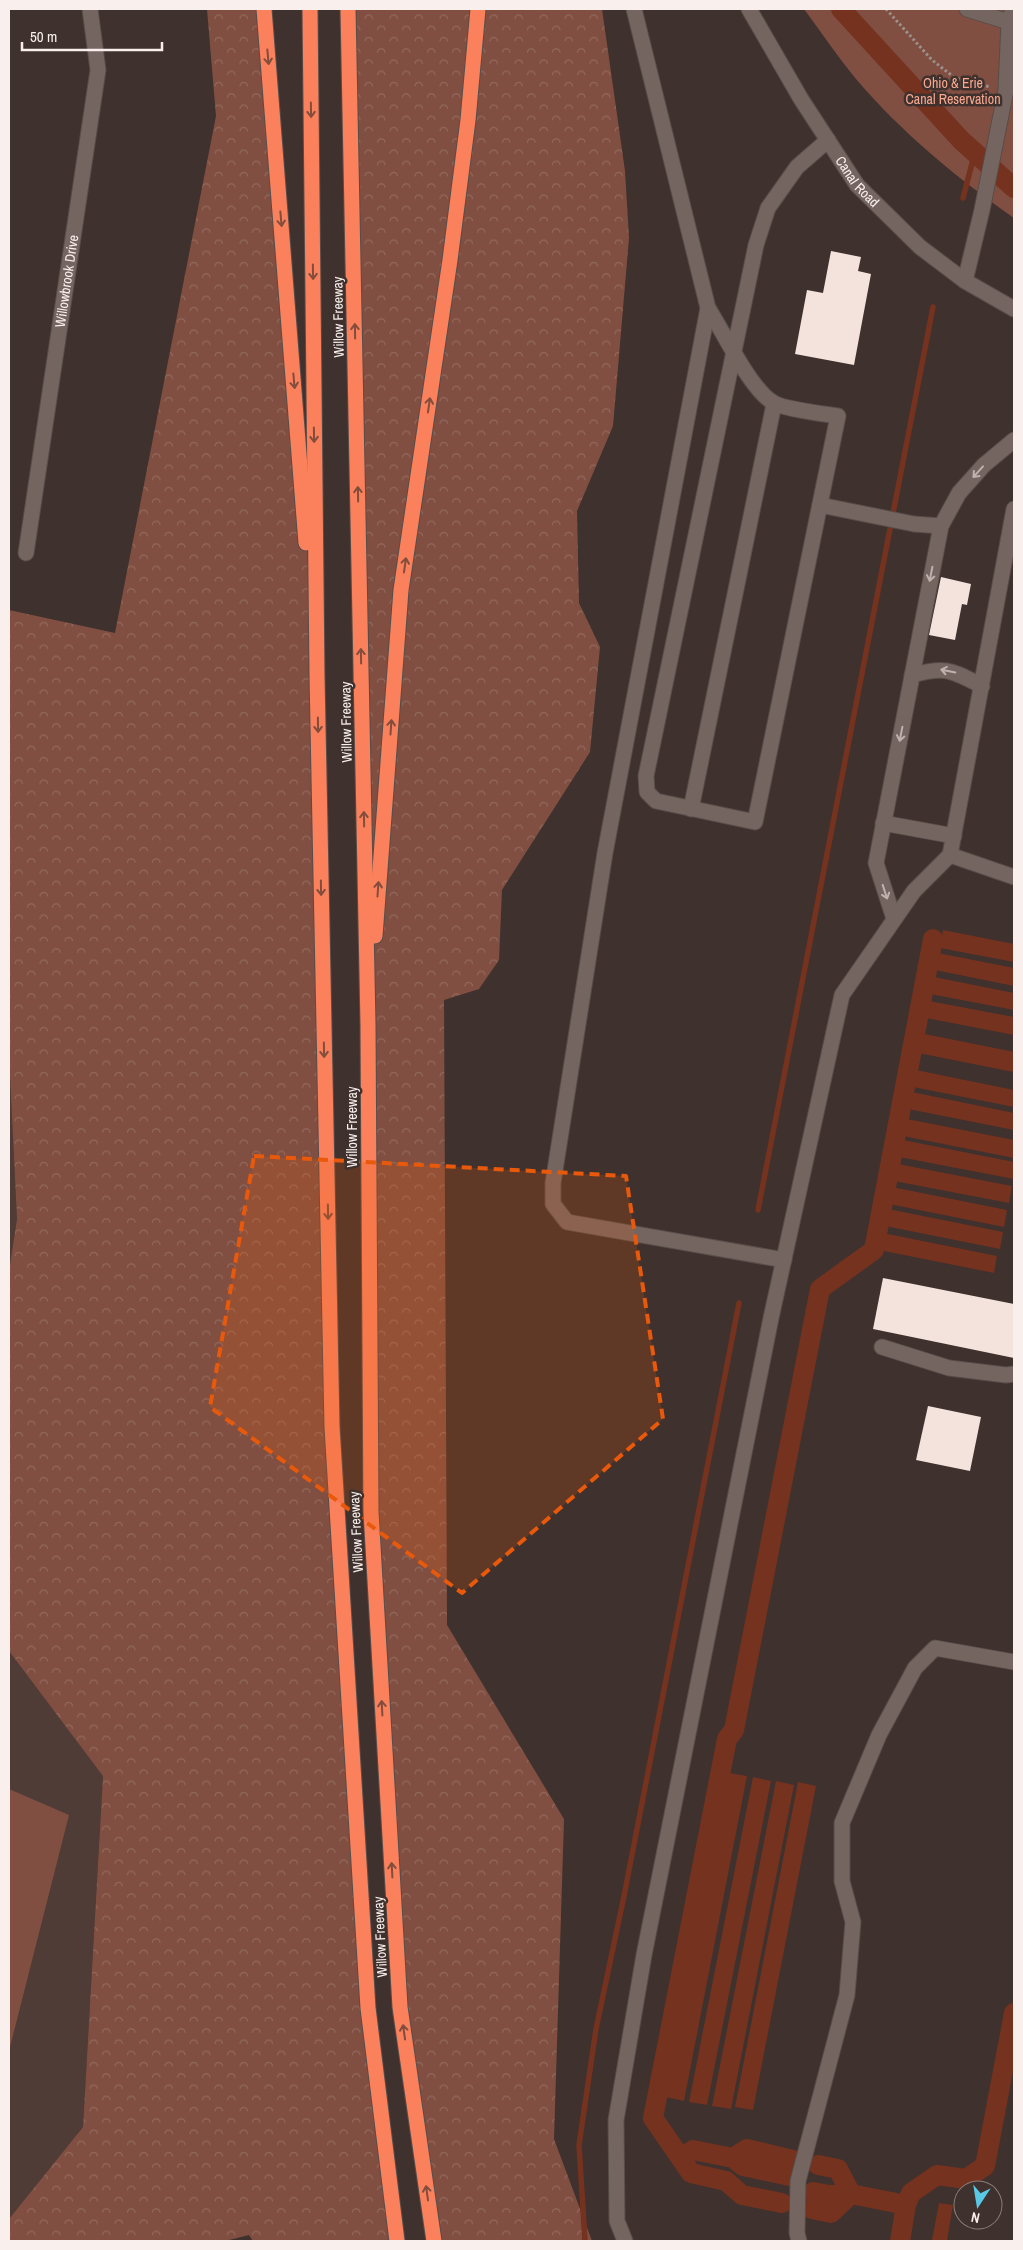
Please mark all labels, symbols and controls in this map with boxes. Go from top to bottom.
scale bar [22,20,162,52]
text: 50 m [30,26,57,47]
one-way arrow [263,49,273,65]
park label: Ohio & Erie Canal Reservation [905,74,1001,108]
one-way arrow [306,102,316,118]
street label: Canal Road [831,153,883,211]
one-way arrow [276,211,286,227]
street label: Willowbrook Drive [51,234,82,328]
one-way arrow [308,264,318,280]
street label: Willow Freeway [328,276,348,358]
one-way arrow [350,324,359,340]
one-way arrow [289,373,298,389]
one-way arrow [424,397,434,413]
one-way arrow [310,427,319,443]
one-way arrow [972,466,983,479]
one-way arrow [353,486,362,502]
one-way arrow [400,558,410,574]
one-way arrow [926,566,936,582]
one-way arrow [356,649,366,665]
one-way arrow [940,666,956,675]
street label: Willow Freeway [336,681,356,763]
one-way arrow [313,716,323,733]
one-way arrow [386,719,395,735]
one-way arrow [895,725,905,741]
one-way arrow [359,811,369,828]
one-way arrow [316,879,326,895]
one-way arrow [374,881,383,897]
one-way arrow [881,884,890,899]
one-way arrow [320,1042,329,1058]
street label: Willow Freeway [343,1086,361,1168]
one-way arrow [323,1204,333,1220]
street label: Willow Freeway [345,1491,367,1573]
one-way arrow [378,1700,387,1716]
one-way arrow [388,1862,397,1878]
street label: Willow Freeway [369,1896,391,1978]
one-way arrow [399,2024,409,2040]
north arrow [953,2180,1003,2230]
one-way arrow [422,2185,432,2201]
text: N [969,2208,981,2227]

